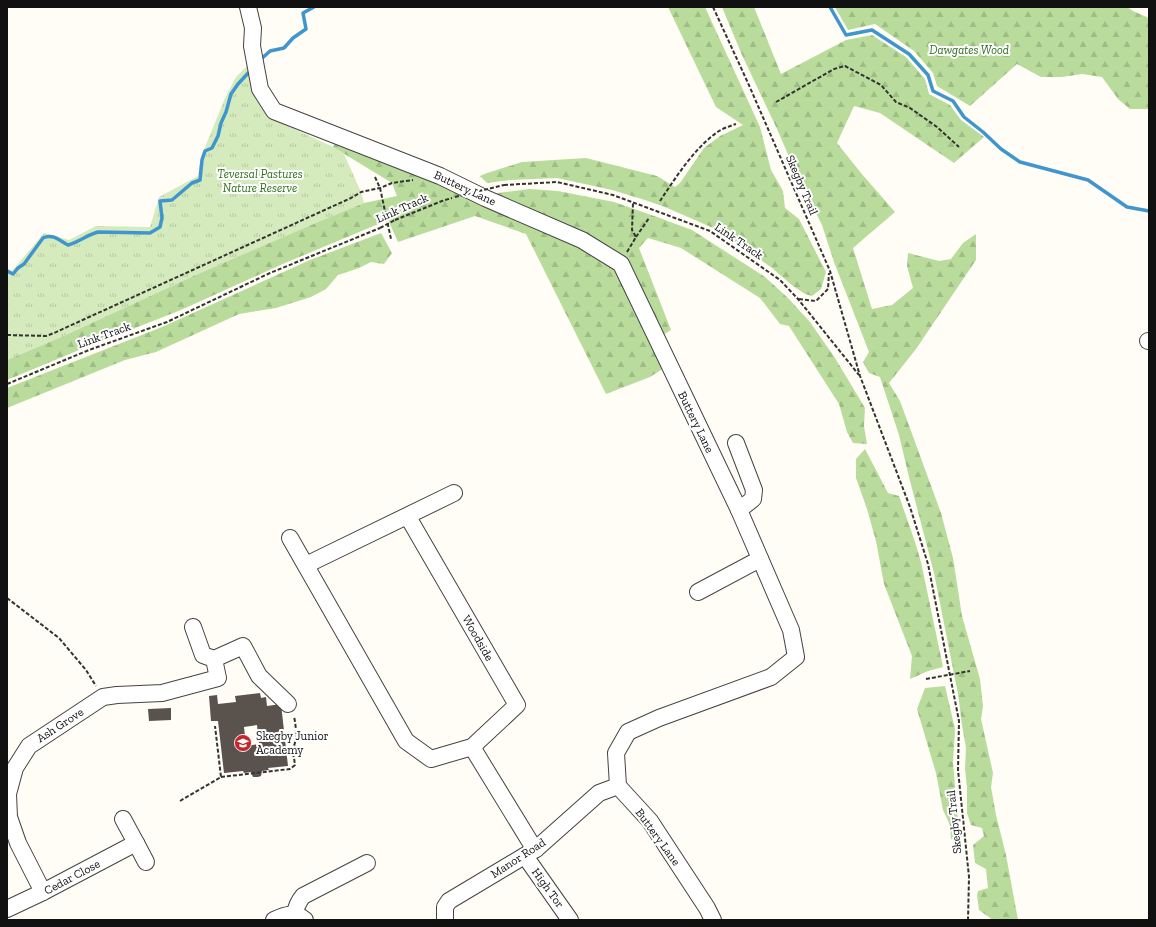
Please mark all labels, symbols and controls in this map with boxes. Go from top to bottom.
park label: Dawgates Wood [929,43,1009,57]
street label: Skegby Trail [783,153,821,217]
park label: Teversal Pastures Nature Reserve [217,167,303,195]
street label: Buttery Lane [432,167,499,209]
street label: Link Track [374,190,431,226]
street label: Link Track [712,220,767,263]
street label: Link Track [76,319,133,351]
street label: Buttery Lane [675,389,717,455]
street label: Woodside [459,613,497,664]
street label: Ash Grove [34,704,86,745]
place label: Skegby Junior Academy [256,729,329,757]
school or university icon: Skegby Junior Academy [233,733,253,753]
street label: Skegby Trail [944,790,964,854]
street label: Buttery Lane [633,806,684,868]
street label: Manor Road [488,835,548,881]
street label: Cedar Close [42,856,103,898]
street label: High Tor [529,865,567,911]

